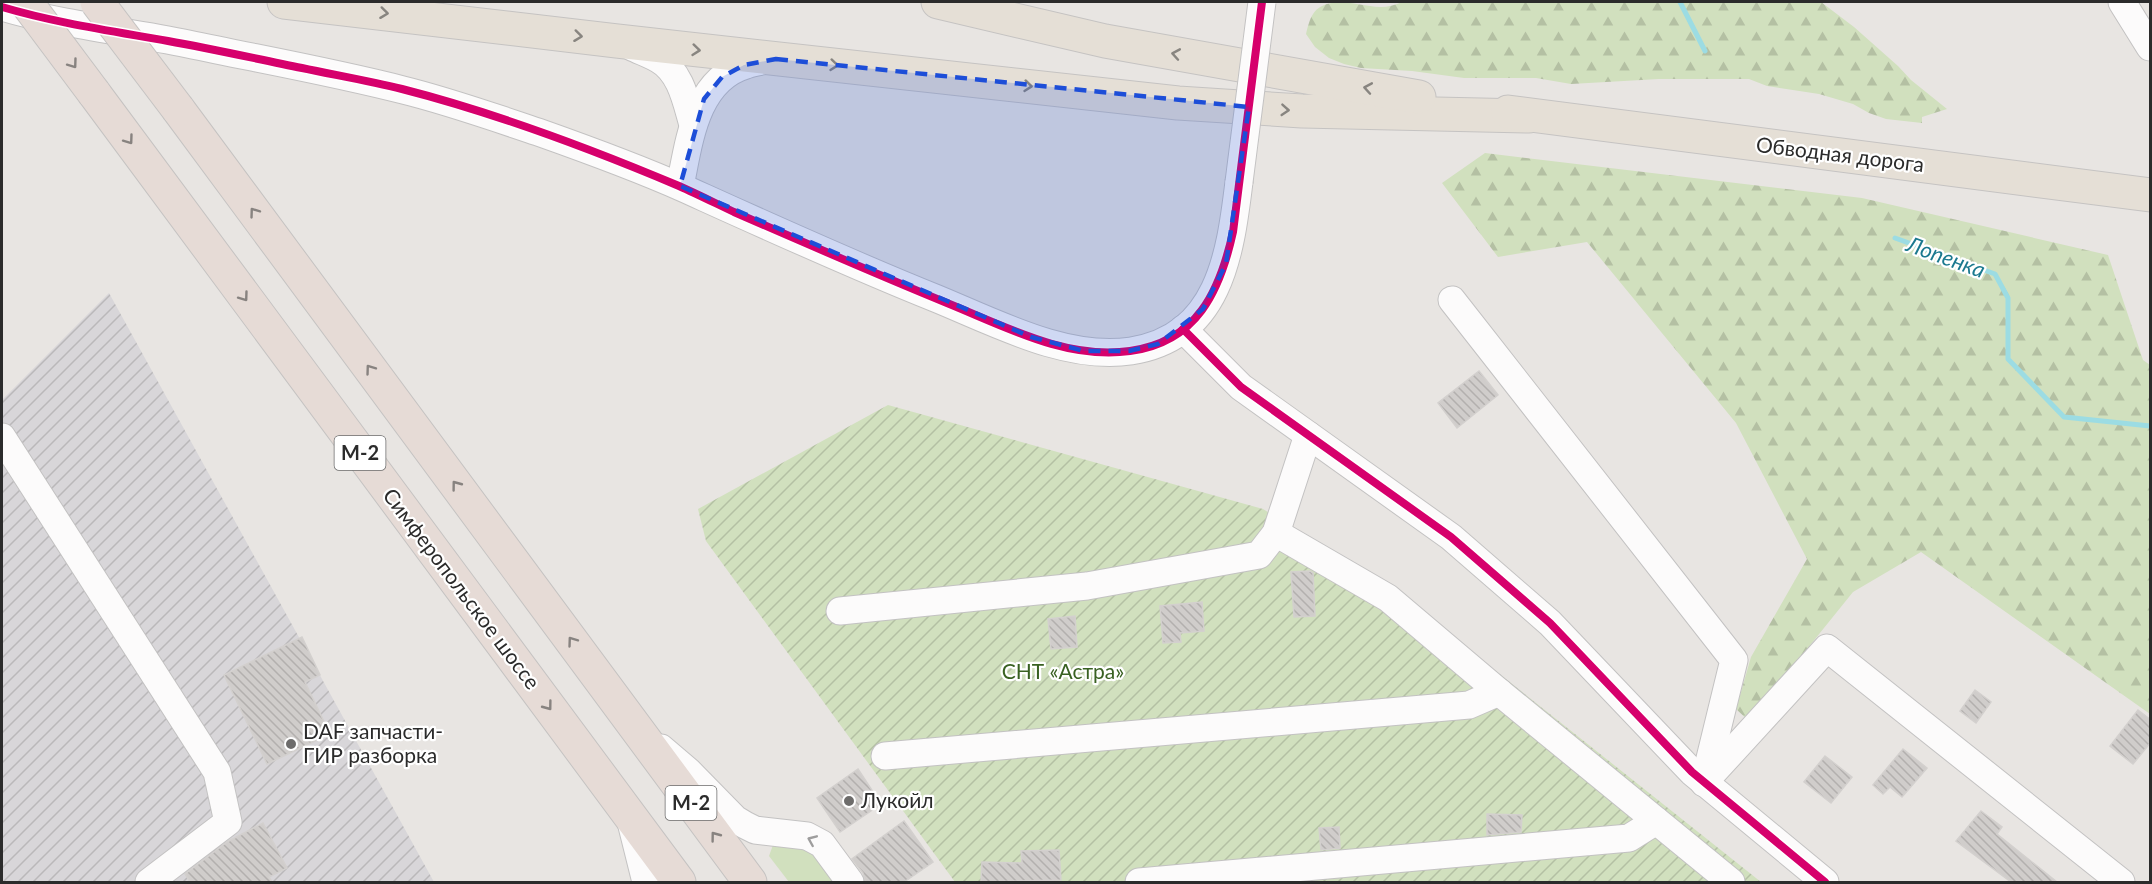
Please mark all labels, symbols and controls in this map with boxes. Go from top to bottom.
one-way arrow [379,7,388,19]
one-way arrow [573,29,582,42]
one-way arrow [691,43,700,55]
one-way arrow [1171,48,1181,61]
one-way arrow [65,57,76,68]
one-way arrow [830,58,839,71]
one-way arrow [1024,79,1033,92]
one-way arrow [1363,82,1373,95]
one-way arrow [1281,103,1290,116]
street label: Обводная дорога [1755,131,1926,176]
one-way arrow [121,133,132,144]
one-way arrow [250,208,261,219]
water label: Лопенка [1902,230,1989,283]
one-way arrow [237,290,248,301]
one-way arrow [366,365,377,376]
road number: М-2 [334,436,386,470]
one-way arrow [452,480,463,491]
street label: Симферопольское шоссе [378,483,546,693]
one-way arrow [568,637,579,648]
park label: СНТ «Астра» [1002,658,1124,683]
one-way arrow [541,700,552,711]
place label: DAF запчасти- ГИР разборка [303,718,443,767]
marker: DAF запчасти- ГИР разборка [284,737,298,751]
road number: М-2 [666,786,716,820]
place label: Лукойл [860,787,934,812]
marker: Лукойл [842,794,856,808]
one-way arrow [712,831,723,842]
one-way arrow [808,835,819,847]

